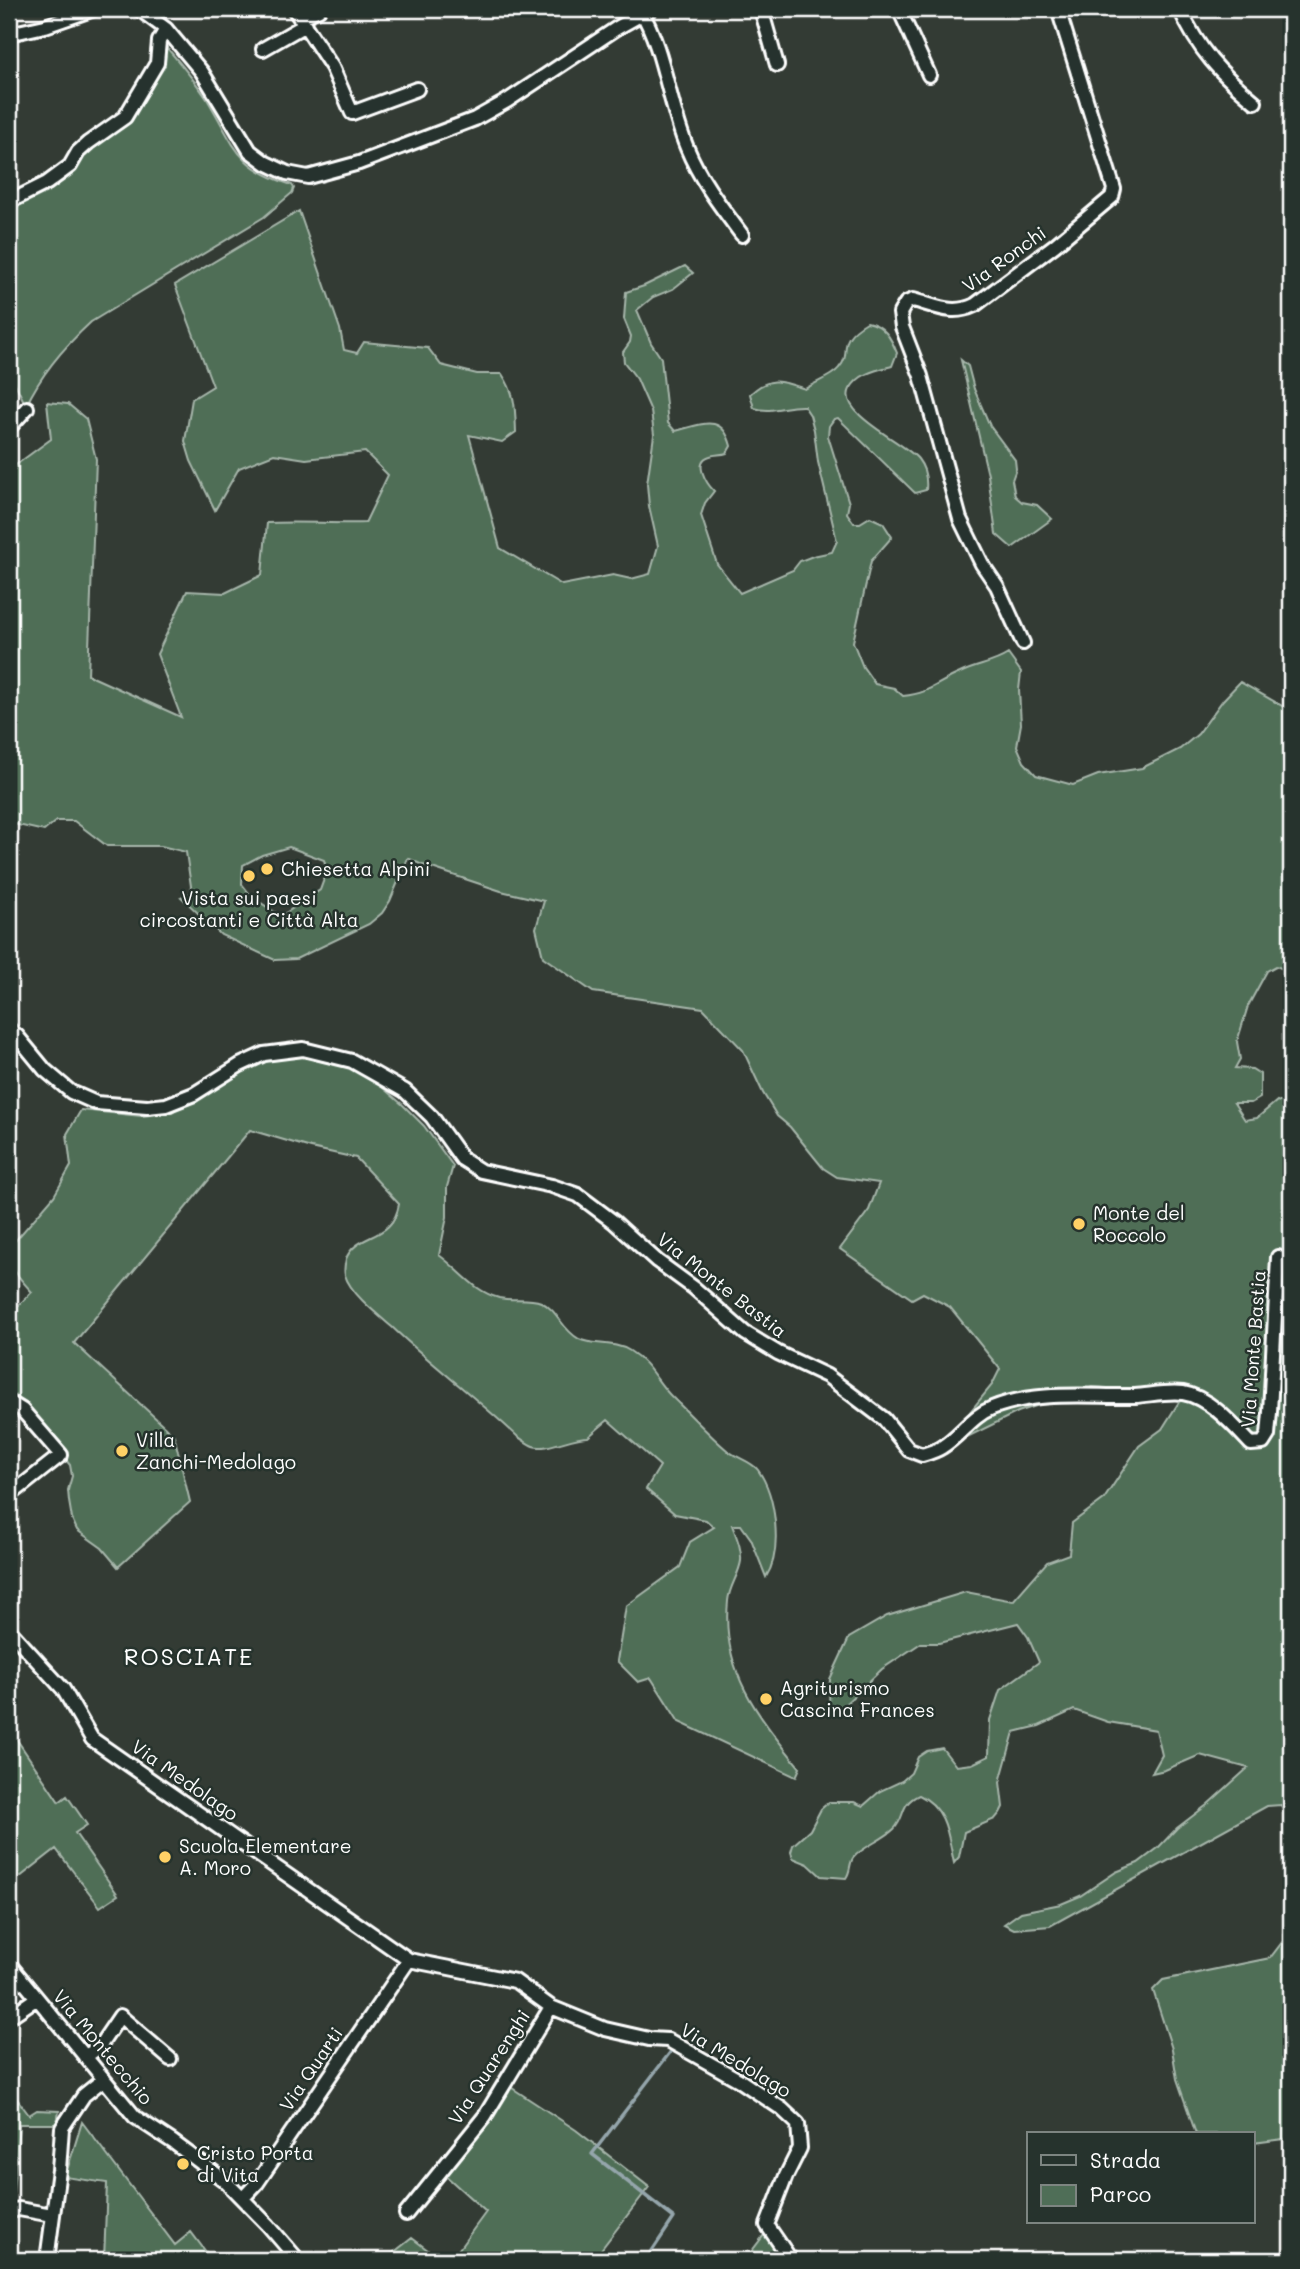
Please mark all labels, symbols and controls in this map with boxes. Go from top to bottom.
street label: Via Ronchi [957,220,1051,297]
place label: Chiesetta Alpini [281,856,430,881]
marker: Chiesetta Alpini [259,861,275,877]
marker: Vista sui paesi circostanti e Città Alta [241,868,257,884]
place label: Vista sui paesi circostanti e Città Alta [139,885,359,932]
place label: Monte del Roccolo [1093,1200,1185,1247]
marker: Monte del Roccolo [1071,1216,1087,1232]
street label: Via Monte Bastia [652,1226,792,1343]
street label: Via Monte Bastia [1235,1269,1270,1429]
place label: Villa Zanchi-Medolago [136,1427,296,1474]
marker: Villa Zanchi-Medolago [114,1443,130,1459]
district label: ROSCIATE [124,1641,254,1671]
place label: Agriturismo Cascina Frances [780,1675,935,1722]
marker: Agriturismo Cascina Frances [758,1691,774,1707]
street label: Via Medolago [127,1733,244,1826]
place label: Scuola Elementare A. Moro [179,1833,352,1880]
marker: Scuola Elementare A. Moro [157,1849,173,1865]
street label: Via Montecchio [48,1984,159,2110]
street label: Via Quarenghi [442,2004,535,2129]
street label: Via Medolago [676,2017,796,2102]
street label: Via Quarti [273,2022,348,2116]
legend [1027,2132,1254,2224]
place label: Cristo Porta di Vita [197,2140,313,2187]
text: Strada [1090,2146,1161,2173]
marker: Cristo Porta di Vita [175,2156,191,2172]
text: Parco [1090,2180,1151,2207]

